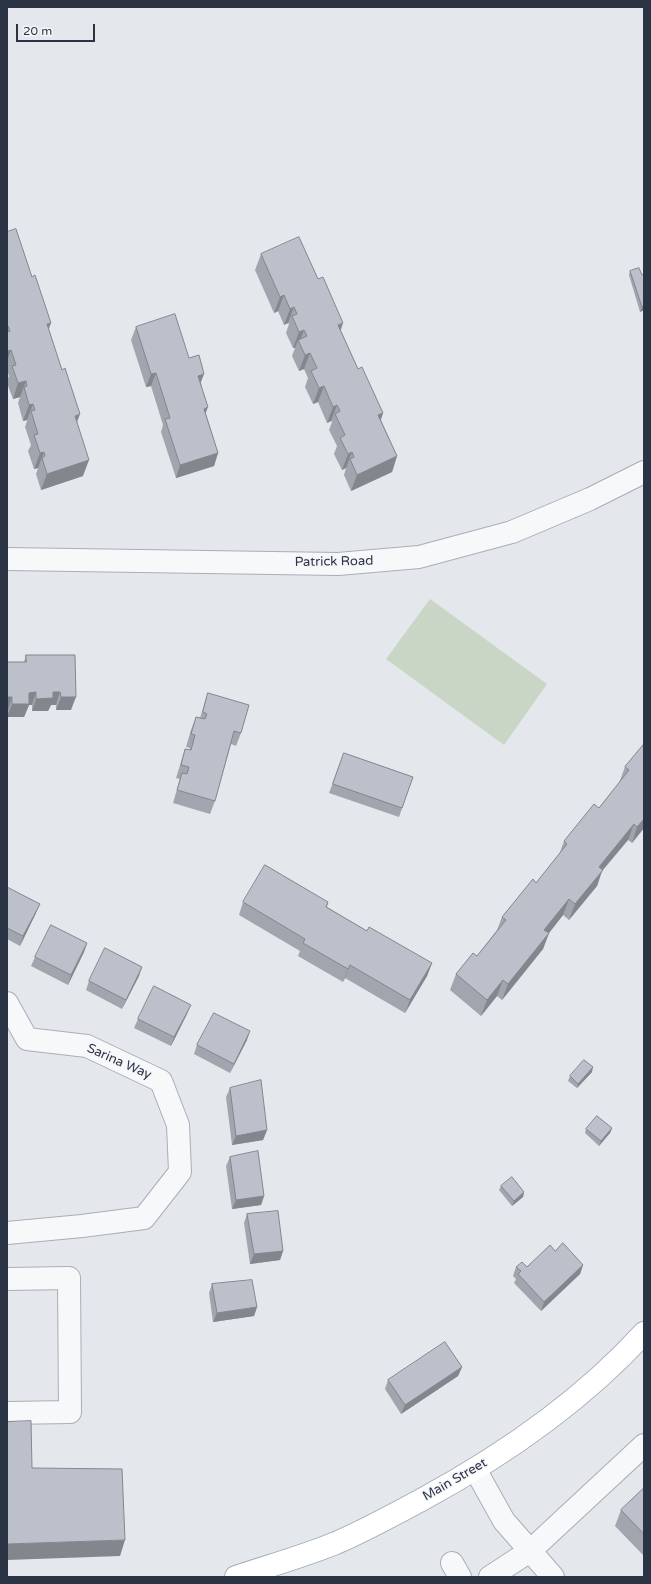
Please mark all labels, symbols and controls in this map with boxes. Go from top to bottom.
scale bar [18,16,97,42]
text: 20 m [23,24,52,38]
street label: Patrick Road [294,554,374,570]
street label: Sarina Way [84,1041,154,1083]
street label: Main Street [420,1455,490,1505]

